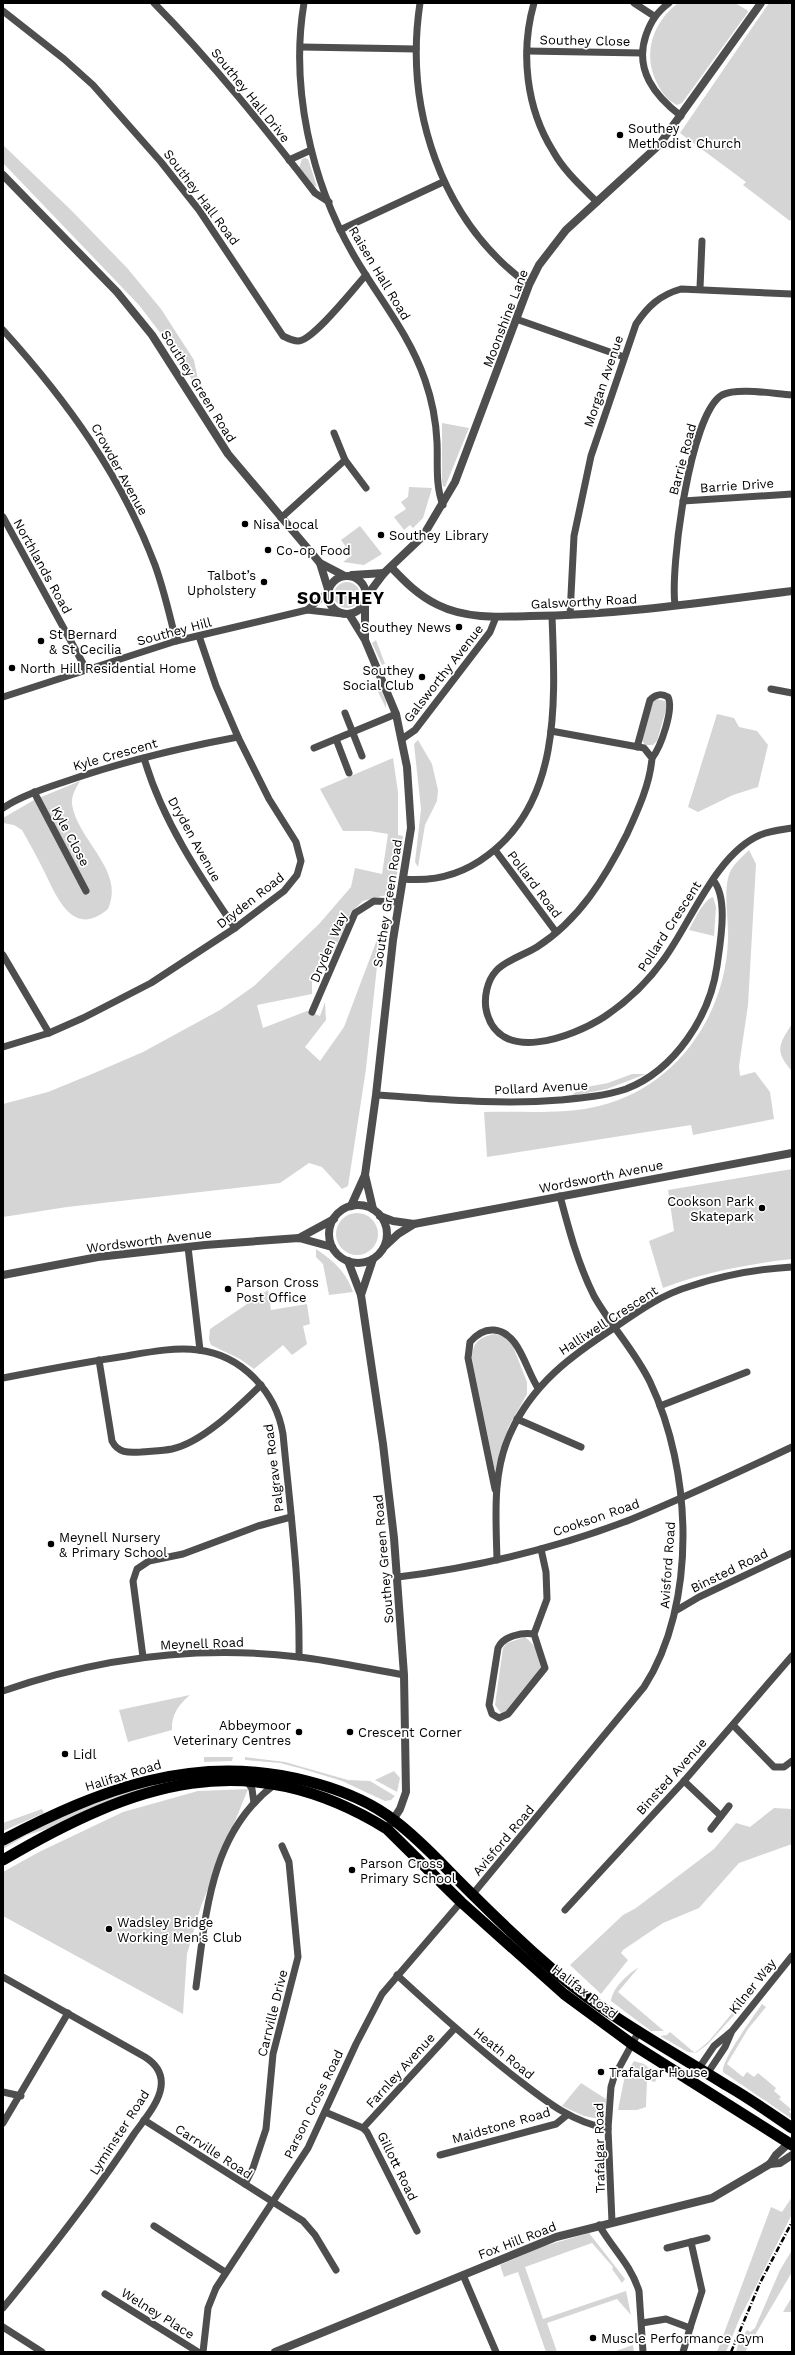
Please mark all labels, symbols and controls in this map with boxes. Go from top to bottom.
street label: Southey Close [540,32,630,49]
street label: Southey Hall Drive [208,45,293,145]
place label: Southey Methodist Church [628,121,741,151]
marker: Southey Methodist Church [615,130,625,140]
street label: Southey Hall Road [161,146,243,248]
street label: Raisen Hall Road [346,224,414,323]
street label: Moonshine Lane [480,267,531,369]
street label: Southey Green Road [158,327,239,445]
street label: Morgan Avenue [581,333,626,429]
street label: Crowder Avenue [88,421,151,518]
street label: Barrie Road [666,422,699,497]
street label: Barrie Drive [700,475,775,496]
street label: Northlands Road [10,516,75,616]
place label: Nisa Local [253,517,318,532]
marker: Nisa Local [240,519,250,529]
place label: Southey Library [389,528,489,543]
marker: Southey Library [376,530,386,540]
place label: Co-op Food [276,543,351,558]
marker: Co-op Food [263,545,273,555]
place label: Talbot’s Upholstery [187,568,256,598]
marker: Talbot’s Upholstery [259,577,269,587]
district label: SOUTHEY [297,588,385,608]
street label: Galsworthy Road [530,591,638,612]
street label: Southey Hill [135,614,213,649]
place label: Southey News [361,620,451,635]
street label: Galsworthy Avenue [400,621,486,725]
marker: Southey News [454,622,464,632]
place label: St Bernard & St Cecilia [49,627,122,657]
marker: St Bernard & St Cecilia [36,636,46,646]
place label: North Hill Residential Home [20,661,196,676]
marker: North Hill Residential Home [7,663,17,673]
place label: Southey Social Club [343,663,414,693]
marker: Southey Social Club [417,672,427,682]
street label: Kyle Crescent [71,735,160,774]
street label: Dryden Avenue [165,794,224,884]
street label: Kyle Close [49,804,93,869]
street label: Southey Green Road [370,838,405,968]
street label: Pollard Road [504,848,565,921]
street label: Dryden Road [214,869,287,931]
street label: Pollard Crescent [634,878,705,974]
street label: Dryden Way [307,910,350,985]
street label: Pollard Avenue [494,1078,588,1097]
street label: Wordsworth Avenue [538,1157,665,1196]
place label: Cookson Park Skatepark [667,1194,755,1224]
marker: Cookson Park Skatepark [757,1203,767,1213]
street label: Wordsworth Avenue [85,1225,213,1256]
place label: Parson Cross Post Office [236,1275,319,1305]
street label: Halliwell Crescent [556,1283,661,1358]
marker: Parson Cross Post Office [223,1284,233,1294]
street label: Palgrave Road [261,1423,286,1513]
street label: Southey Green Road [370,1494,397,1624]
street label: Cookson Road [551,1496,641,1539]
street label: Avisford Road [657,1521,678,1609]
place label: Meynell Nursery & Primary School [59,1530,167,1560]
marker: Meynell Nursery & Primary School [46,1539,56,1549]
street label: Binsted Road [688,1545,770,1596]
street label: Meynell Road [160,1635,244,1652]
place label: Abbeymoor Veterinary Centres [173,1718,291,1748]
place label: Crescent Corner [358,1725,462,1740]
marker: Abbeymoor Veterinary Centres [294,1727,304,1737]
marker: Crescent Corner [345,1727,355,1737]
street label: Binsted Avenue [633,1735,710,1818]
place label: Lidl [73,1747,96,1762]
marker: Lidl [60,1749,70,1759]
street label: Halifax Road [83,1757,163,1794]
street label: Avisford Road [470,1802,537,1879]
place label: Parson Cross Primary School [360,1856,456,1886]
marker: Parson Cross Primary School [347,1865,357,1875]
place label: Wadsley Bridge Working Men's Club [117,1915,242,1945]
marker: Wadsley Bridge Working Men's Club [104,1924,114,1934]
street label: Kilner Way [726,1956,779,2017]
street label: Halifax Road [549,1961,621,2022]
street label: Carrville Drive [254,1968,291,2058]
street label: Heath Road [470,2024,537,2082]
street label: Farnley Avenue [363,2030,438,2111]
street label: Parson Cross Road [281,2047,346,2161]
place label: Trafalgar House [609,2065,708,2080]
marker: Trafalgar House [596,2067,606,2077]
street label: Lyminster Road [86,2087,152,2178]
street label: Trafalgar Road [591,2102,608,2194]
street label: Maidstone Road [450,2104,552,2147]
street label: Carrville Road [172,2121,255,2182]
street label: Gillott Road [374,2129,421,2203]
street label: Fox Hill Road [476,2219,558,2262]
street label: Welney Place [118,2285,197,2342]
place label: Muscle Performance Gym [601,2331,764,2346]
marker: Muscle Performance Gym [588,2333,598,2343]

